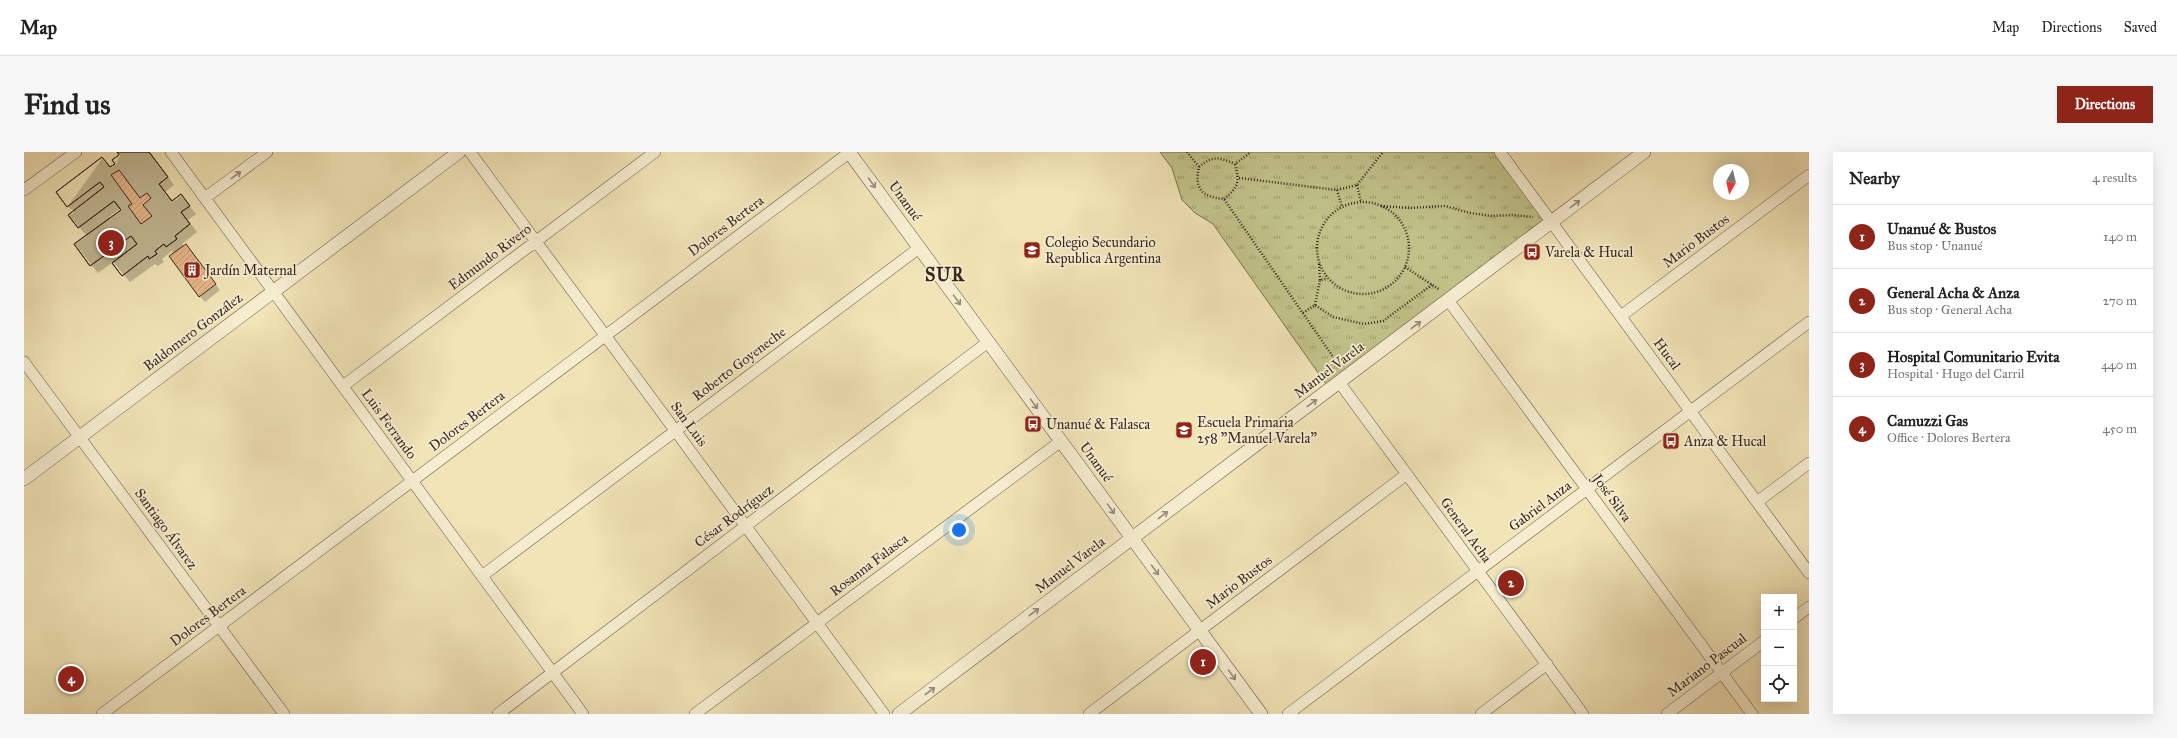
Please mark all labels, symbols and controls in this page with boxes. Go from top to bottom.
text: Map [20,16,57,39]
text: Map [1992,19,2019,36]
text: Directions [2041,19,2102,36]
text: Saved [2124,19,2157,36]
button: Directions [2057,86,2153,123]
text: Find us [24,87,110,122]
north arrow [1713,164,1749,200]
text: Nearby [1849,168,1900,189]
text: 4 results [2092,170,2137,186]
one-way arrow [230,171,241,179]
one-way arrow [868,178,876,189]
street label: Unanué [885,178,925,224]
street label: Dolores Bertera [685,192,767,260]
one-way arrow [1570,200,1581,208]
street label: Mario Bustos [1660,211,1732,271]
street label: Edmundo Rivero [445,220,535,294]
text: Unanué & Bustos [1887,220,1996,238]
pin: 3 [98,228,124,258]
text: 1 [1859,229,1865,245]
text: 140 m [2103,229,2137,245]
place label: Colegio Secundario Republica Argentina [1045,234,1161,267]
text: Bus stop · Unanué [1887,238,1983,254]
school or university icon: Colegio Secundario Republica Argentina [1022,240,1042,260]
bus stop icon: Varela & Hucal [1522,242,1542,262]
place label: Varela & Hucal [1544,244,1633,261]
building icon: Jardín Maternal [182,260,202,280]
place label: Jardín Maternal [203,262,297,280]
district label: SUR [925,264,965,286]
text: General Acha & Anza [1887,284,2020,302]
street label: Baldomero González [140,289,246,375]
text: 2 [1859,293,1865,309]
text: 270 m [2103,293,2137,309]
one-way arrow [953,294,962,305]
text: Bus stop · General Acha [1887,302,2012,318]
one-way arrow [1410,320,1421,329]
street label: Roberto Goyeneche [689,323,789,405]
street label: Hucal [1650,335,1684,373]
street label: Manuel Varela [1291,338,1367,402]
text: Hospital Comunitario Evita [1887,348,2060,366]
text: 3 [1859,357,1865,373]
text: 440 m [2101,357,2137,373]
text: Hospital · Hugo del Carril [1887,366,2025,382]
street label: Luis Ferrando [358,386,420,462]
street label: Dolores Bertera [426,387,508,455]
street label: San Luis [667,398,711,450]
one-way arrow [1030,399,1038,410]
one-way arrow [1306,399,1317,407]
text: Camuzzi Gas [1887,412,1968,430]
bus stop icon: Unanué & Falasca [1023,414,1043,434]
place label: Escuela Primaria 258 "Manuel Varela" [1197,414,1317,447]
place label: Unanué & Falasca [1046,416,1150,433]
school or university icon: Escuela Primaria 258 "Manuel Varela" [1174,420,1194,440]
text: 4 [1858,421,1866,437]
text: 450 m [2102,421,2137,437]
text: Office · Dolores Bertera [1887,430,2010,446]
bus stop icon: Anza & Hucal [1661,431,1681,451]
place label: Anza & Hucal [1683,433,1767,450]
street label: Unanué [1076,439,1116,485]
street label: José Silva [1587,469,1635,526]
street label: Gabriel Anza [1505,477,1575,535]
street label: César Rodríguez [691,481,777,551]
street label: Santiago Álvarez [131,484,203,573]
street label: General Acha [1437,494,1495,566]
one-way arrow [1107,504,1115,515]
one-way arrow [1158,511,1169,519]
your location [949,520,969,540]
street label: Rosanna Falasca [827,530,911,600]
street label: Manuel Varela [1032,533,1108,597]
street label: Mario Bustos [1203,552,1275,612]
one-way arrow [1151,564,1159,575]
pin: 2 [1498,568,1524,598]
street label: Dolores Bertera [167,582,249,650]
map controls [1761,594,1797,702]
button: + [1761,594,1797,630]
one-way arrow [1028,608,1039,617]
street label: Mariano Pascual [1664,630,1750,700]
button: − [1761,630,1797,666]
pin: 1 [1190,647,1216,677]
pin: 4 [58,664,84,694]
button: locate [1761,666,1797,702]
one-way arrow [1228,669,1236,680]
one-way arrow [924,686,935,695]

